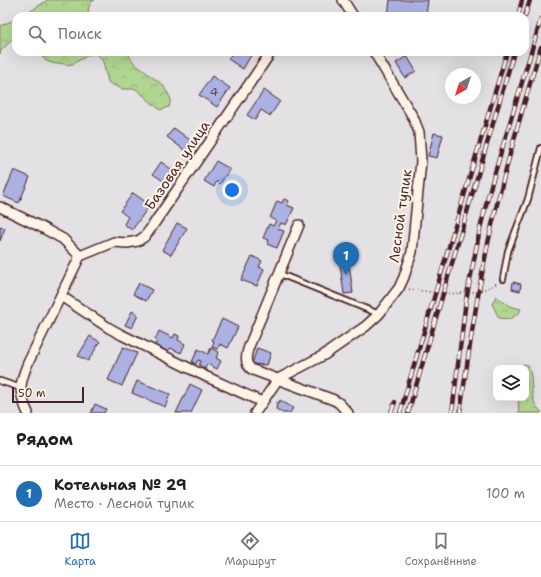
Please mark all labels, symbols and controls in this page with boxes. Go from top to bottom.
search box [12,12,529,56]
icon: search [26,23,48,45]
text: Поиск [58,24,102,44]
north arrow [445,68,481,104]
house number: 4 [210,84,218,100]
street label: Базовая улица [140,117,214,213]
street label: Лесной тупик [385,168,416,264]
your location [222,180,242,200]
pin: 1 [333,242,359,275]
map controls [493,365,529,401]
button: layers [493,365,529,401]
scale bar [12,385,84,404]
text: 50 m [18,386,46,401]
text: Рядом [16,428,73,450]
text: Котельная № 29 [54,475,186,495]
text: 1 [26,485,32,502]
text: 100 m [486,485,525,502]
text: Место · Лесной тупик [54,495,194,512]
tab: Карта [64,530,96,569]
tab: Маршрут [225,530,276,569]
tab: Сохранённые [405,530,477,569]

